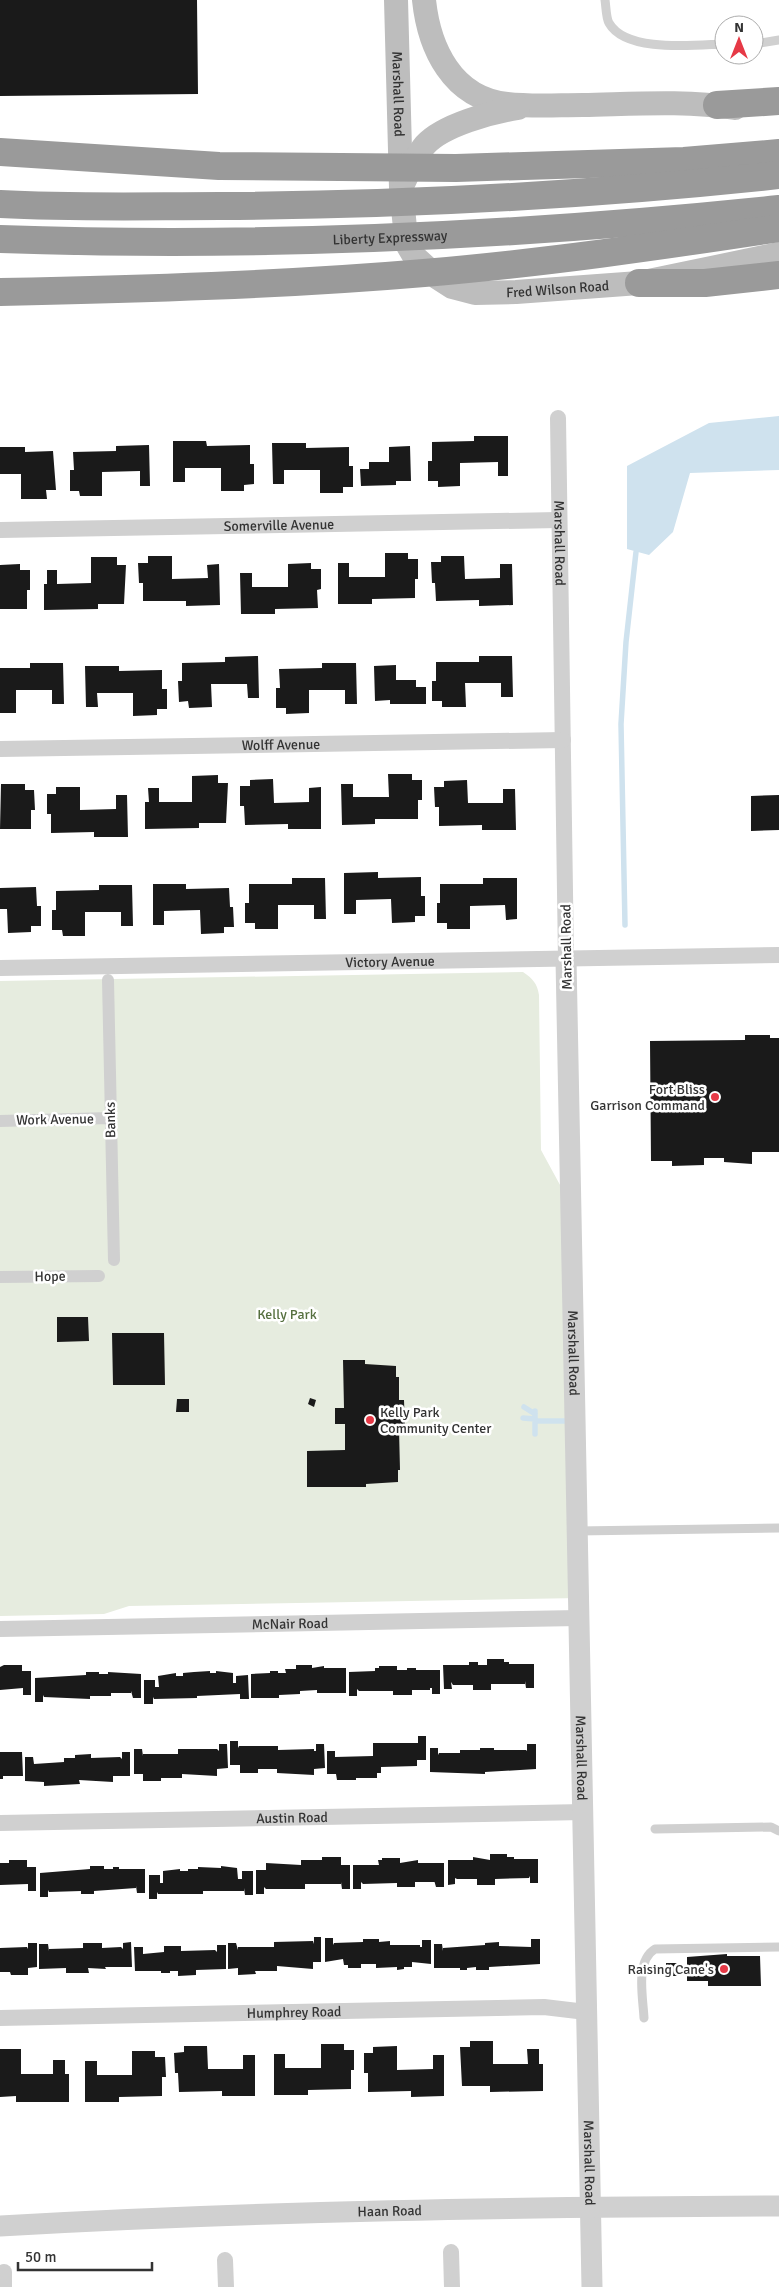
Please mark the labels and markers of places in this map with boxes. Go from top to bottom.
place label: Fort Bliss Garrison Command [590,1081,705,1114]
marker: Fort Bliss Garrison Command [709,1091,721,1103]
place label: Kelly Park Community Center [380,1404,492,1437]
marker: Kelly Park Community Center [364,1414,376,1426]
place label: Raising Cane's [628,1961,714,1978]
marker: Raising Cane's [718,1963,730,1975]

